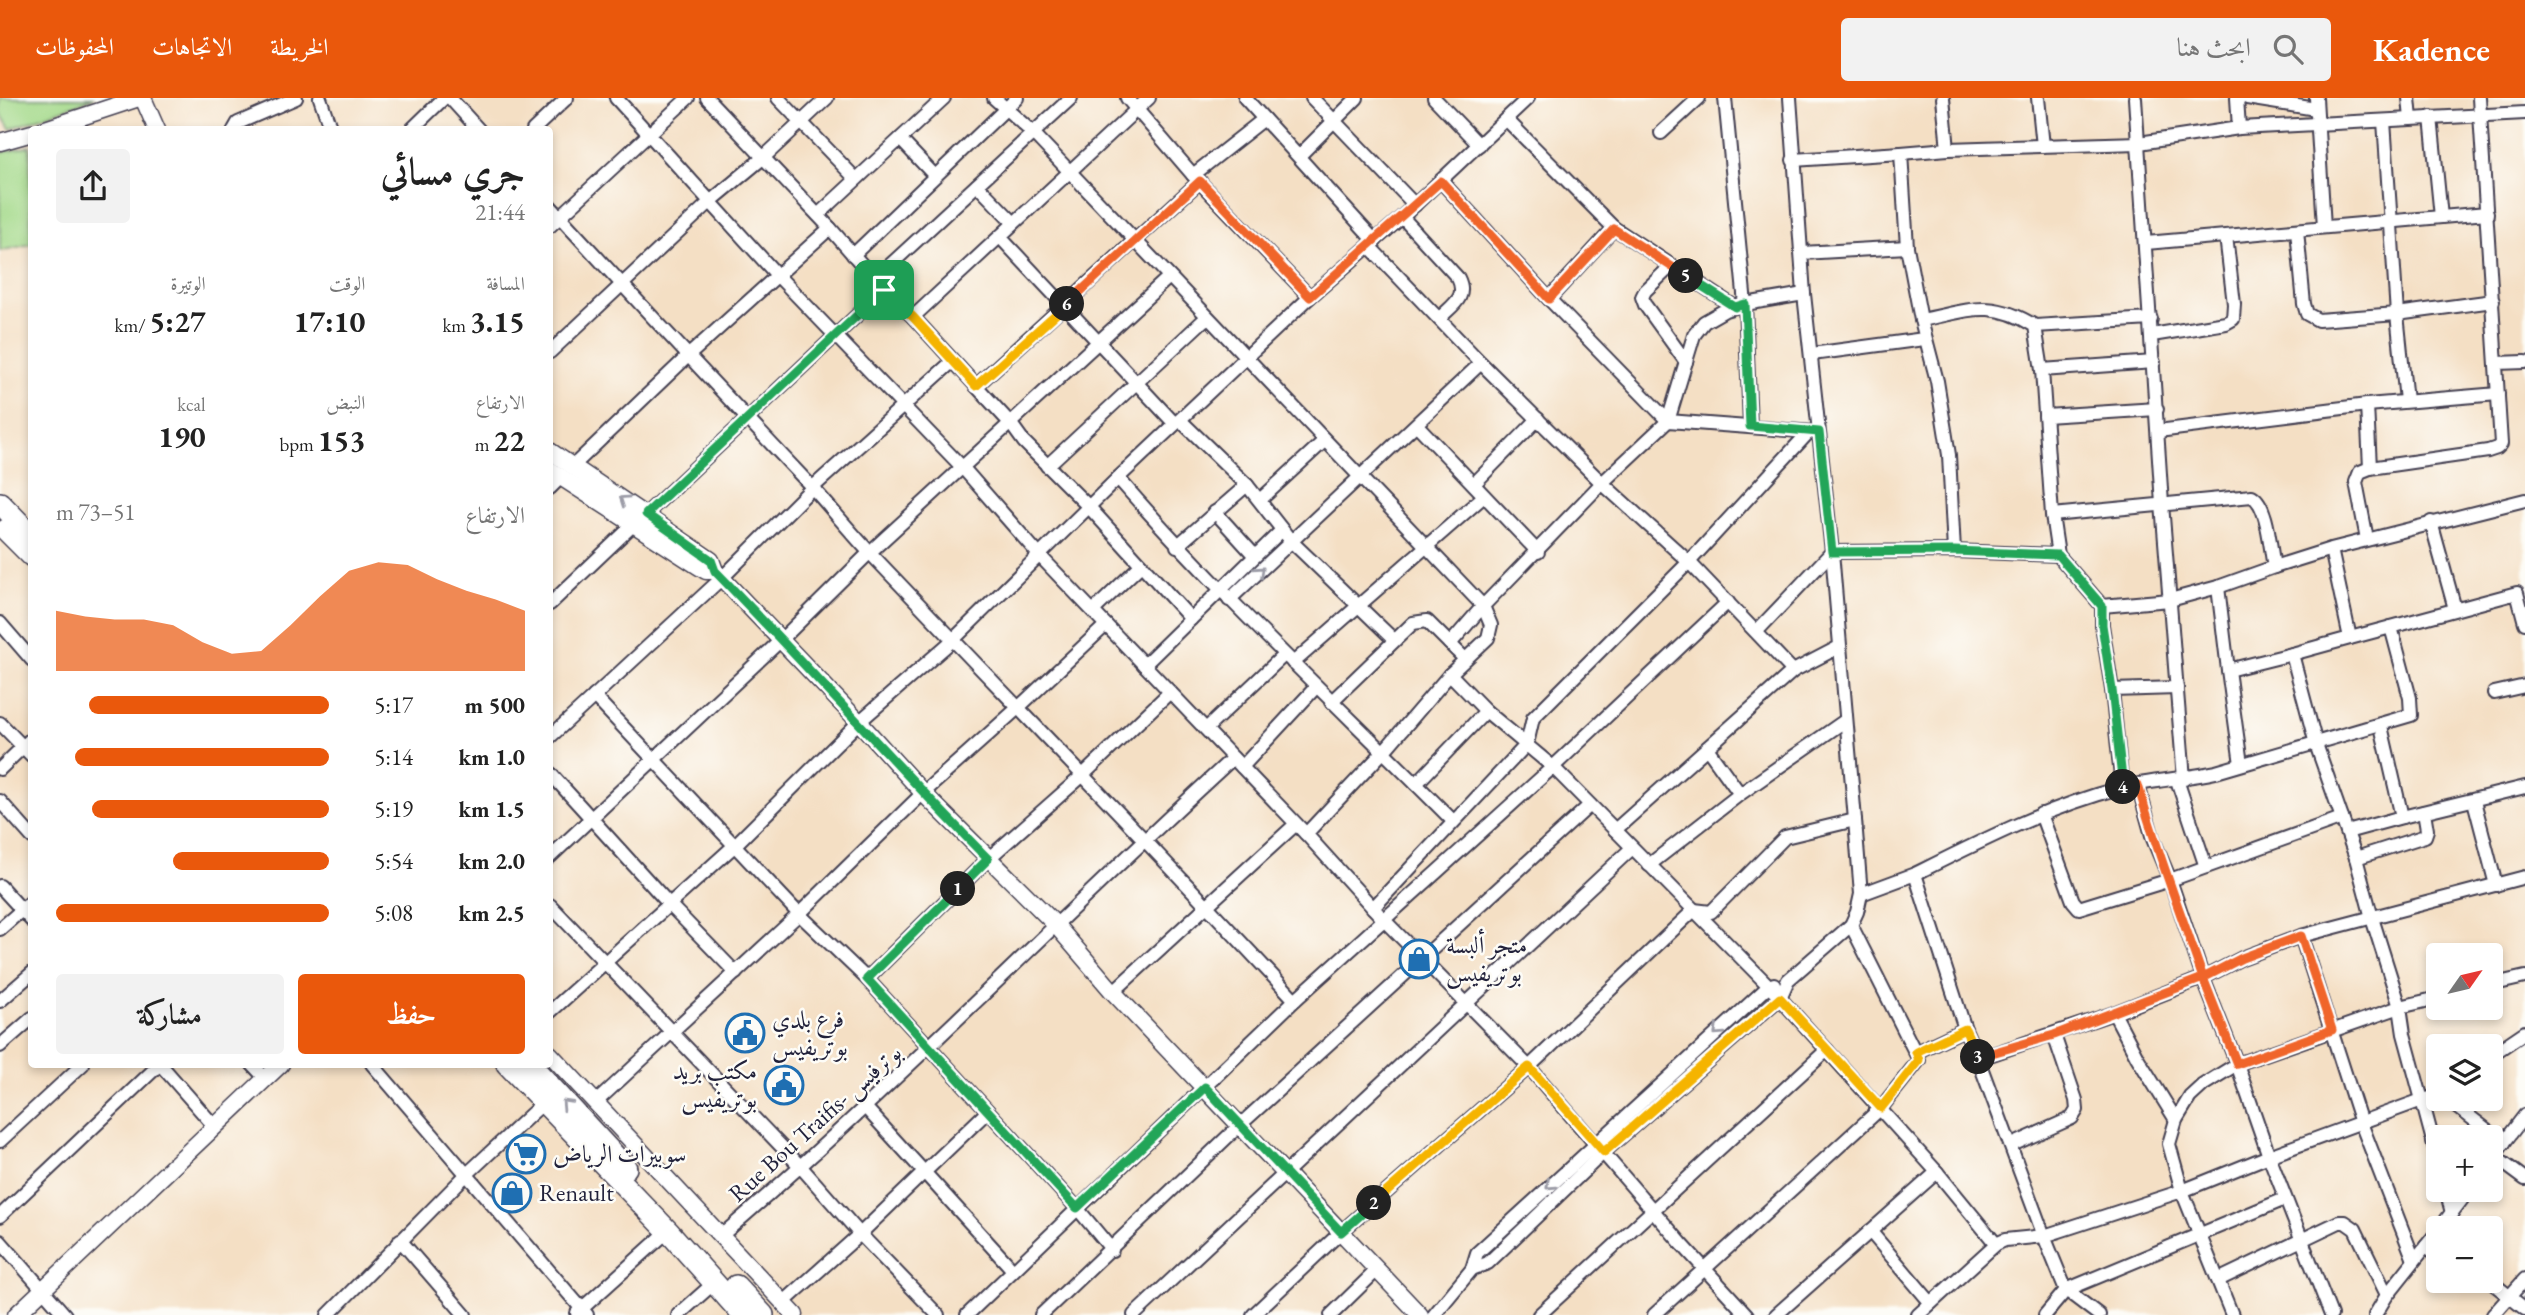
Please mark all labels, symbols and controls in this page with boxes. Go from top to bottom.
search box [1841,18,2331,81]
text: Kadence [2373,28,2490,71]
text: ابحث هنا [2176,30,2251,64]
icon: search [2269,30,2307,68]
text: المحفوظات [35,31,114,62]
text: الاتجاهات [152,31,232,62]
text: الخريطة [270,31,329,62]
text: جري مسائي [381,146,525,195]
button: share [56,149,130,223]
text: 21:44 [475,197,525,227]
pin: 5 [1668,258,1704,294]
pin [854,260,914,320]
text: 5 [1680,263,1691,288]
text: الوتيرة [171,271,206,296]
text: الوقت [329,271,365,296]
text: المسافة [486,271,525,296]
icon: arrive [865,271,903,309]
pin: 6 [1050,286,1084,322]
text: 6 [1061,291,1072,316]
text: 5:27 [150,302,206,341]
text: 17:10 [293,302,365,341]
text: 3.15 [470,302,525,341]
text: /km [115,313,150,338]
text: km [442,313,470,338]
text: النبض [326,390,365,415]
text: الارتفاع [476,390,525,415]
text: kcal [177,392,206,417]
text: 190 [158,417,206,456]
text: 153 [318,421,365,460]
text: 22 [493,421,525,460]
text: bpm [279,432,318,457]
text: m [475,432,493,457]
one-way arrow [619,496,632,508]
text: 51–73 m [56,497,135,527]
text: الارتفاع [465,500,525,530]
one-way arrow [1252,566,1265,579]
text: 5:17 [374,690,413,720]
text: 500 m [464,690,525,720]
text: 5:14 [374,742,413,772]
text: 1.0 km [458,742,525,772]
pin: 4 [2106,770,2140,804]
text: 4 [2117,774,2128,799]
text: 5:19 [374,794,413,824]
text: 1.5 km [458,794,525,824]
text: 5:54 [374,846,413,876]
text: 2.0 km [458,846,525,876]
pin: 1 [940,872,976,906]
text: 1 [952,876,963,901]
text: 5:08 [374,898,413,928]
text: 2.5 km [458,898,525,928]
place label: متجر ألبسة بوتريفيس [1446,928,1527,989]
shop icon: متجر ألبسة بوتريفيس [1398,938,1440,980]
north arrow [2426,943,2502,1020]
map controls [2426,943,2503,1293]
button: مشاركة [56,974,284,1054]
button: حفظ [298,974,525,1054]
place label: فرع بلدي بوتريفيس [772,1003,848,1063]
public building icon: فرع بلدي بوتريفيس [724,1012,766,1054]
one-way arrow [1713,1023,1726,1036]
button: layers [2426,1034,2503,1111]
street label: Rue Bou Traifis- بوترفيس [722,1037,908,1209]
pin: 3 [1960,1040,1996,1074]
text: 3 [1972,1044,1983,1069]
place label: مكتب بريد بوتريفيس [673,1055,757,1115]
public building icon: مكتب بريد بوتريفيس [763,1064,805,1106]
one-way arrow [562,1099,575,1112]
button: + [2426,1125,2503,1202]
supermarket icon: سوبيرات الرياض [505,1133,547,1175]
place label: سوبيرات الرياض [553,1138,686,1169]
shop icon: Renault [491,1172,533,1214]
one-way arrow [1545,1176,1558,1189]
place label: Renault [539,1177,614,1208]
pin: 2 [1356,1186,1392,1220]
text: 2 [1368,1190,1379,1215]
button: − [2426,1216,2503,1293]

